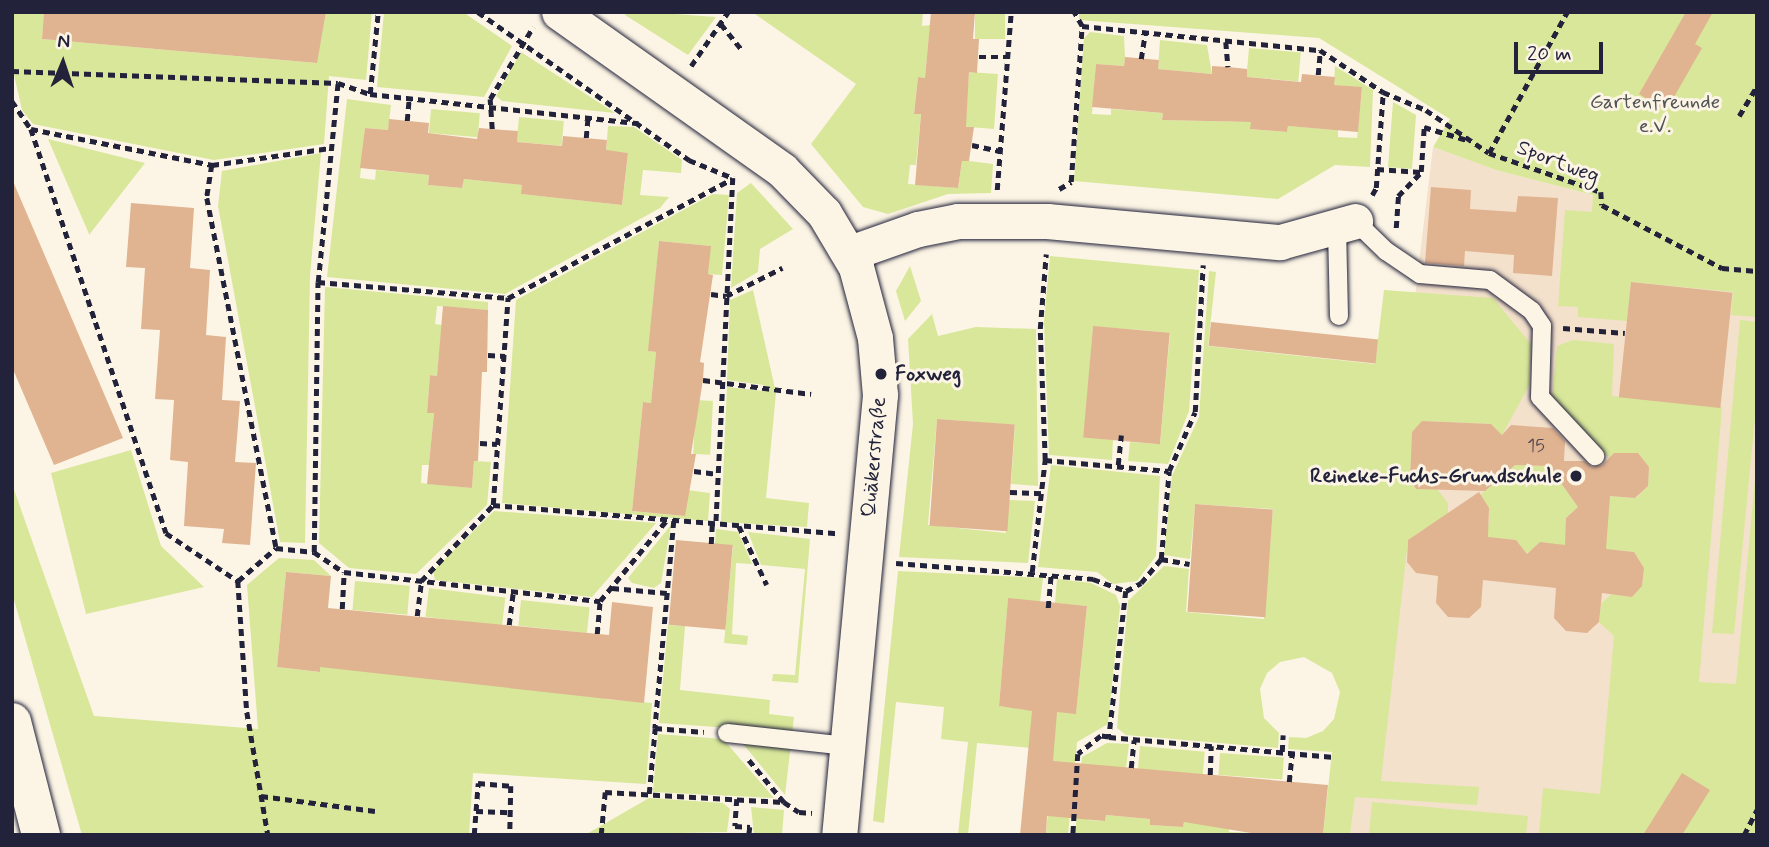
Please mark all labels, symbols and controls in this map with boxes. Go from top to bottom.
north arrow [28,28,98,98]
scale bar [1517,28,1606,72]
text: N [57,29,71,54]
text: 20 m [1527,40,1572,68]
park label: Gartenfreunde e.V. [1590,89,1720,139]
street label: Sportweg [1513,135,1603,189]
place label: Foxweg [895,361,961,387]
marker: Foxweg [873,366,889,382]
street label: Quäkerstraße [856,396,892,518]
house number: 15 [1527,435,1545,457]
place label: Reineke-Fuchs-Grundschule [1310,463,1562,489]
marker: Reineke-Fuchs-Grundschule [1568,468,1584,484]

